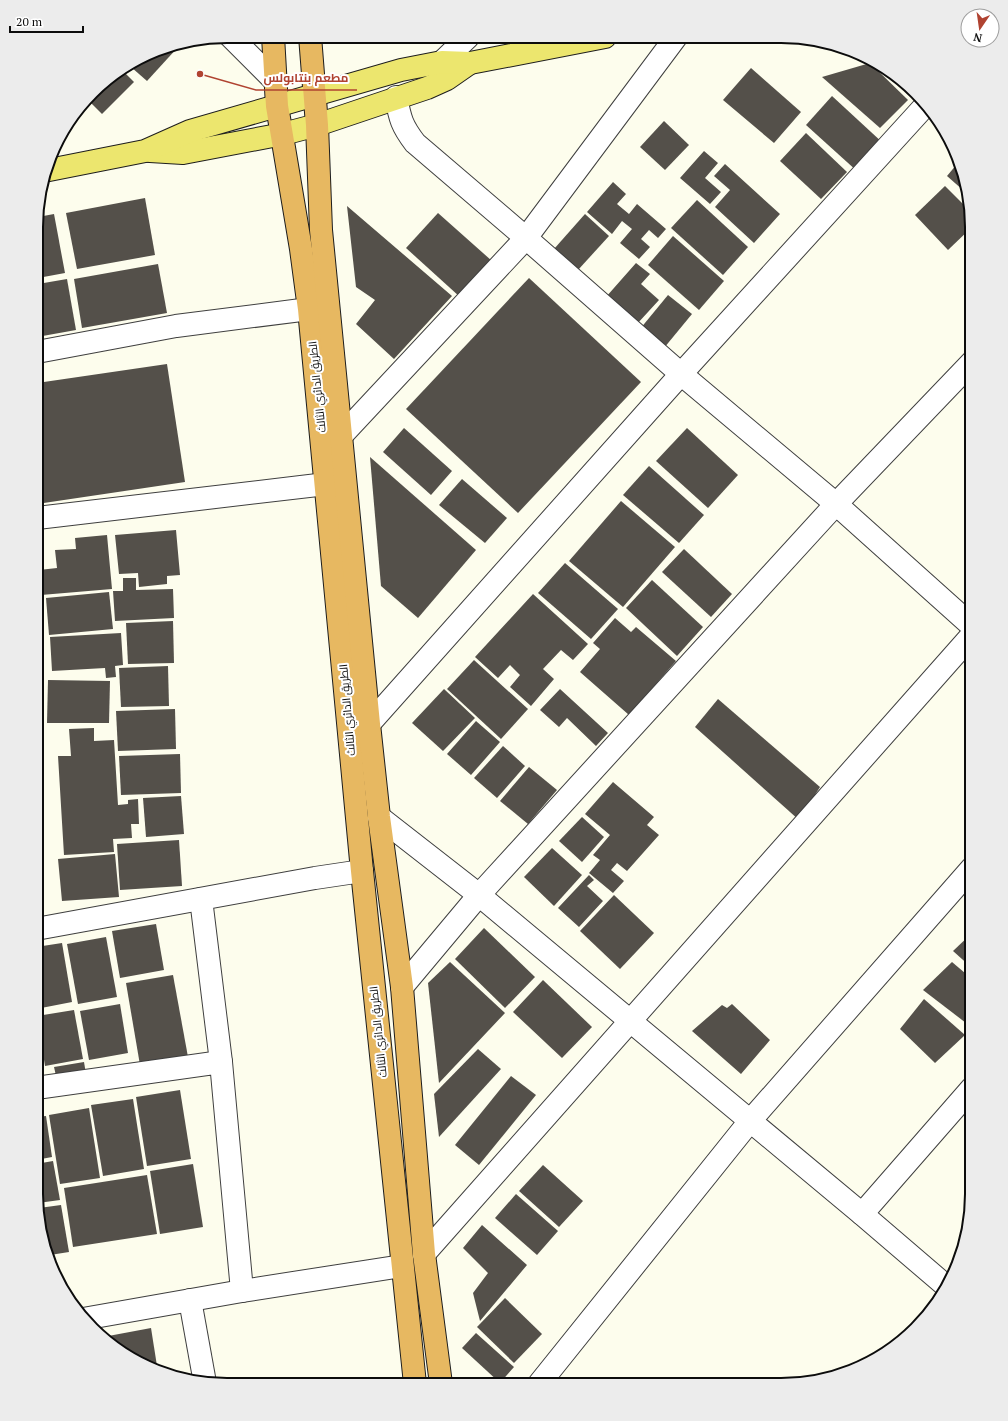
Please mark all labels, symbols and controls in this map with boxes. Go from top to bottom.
scale bar [10,8,83,34]
north arrow [960,8,1000,48]
text: 20 m [16,14,43,29]
text: N [971,30,983,46]
callout: مطعم بنتابولس [256,66,357,90]
text: مطعم بنتابولس [263,70,349,86]
street label: الطريق الدائري الثالث [305,340,331,433]
street label: الطريق الدائري الثالث [336,663,360,756]
street label: الطريق الدائري الثالث [366,985,392,1078]

